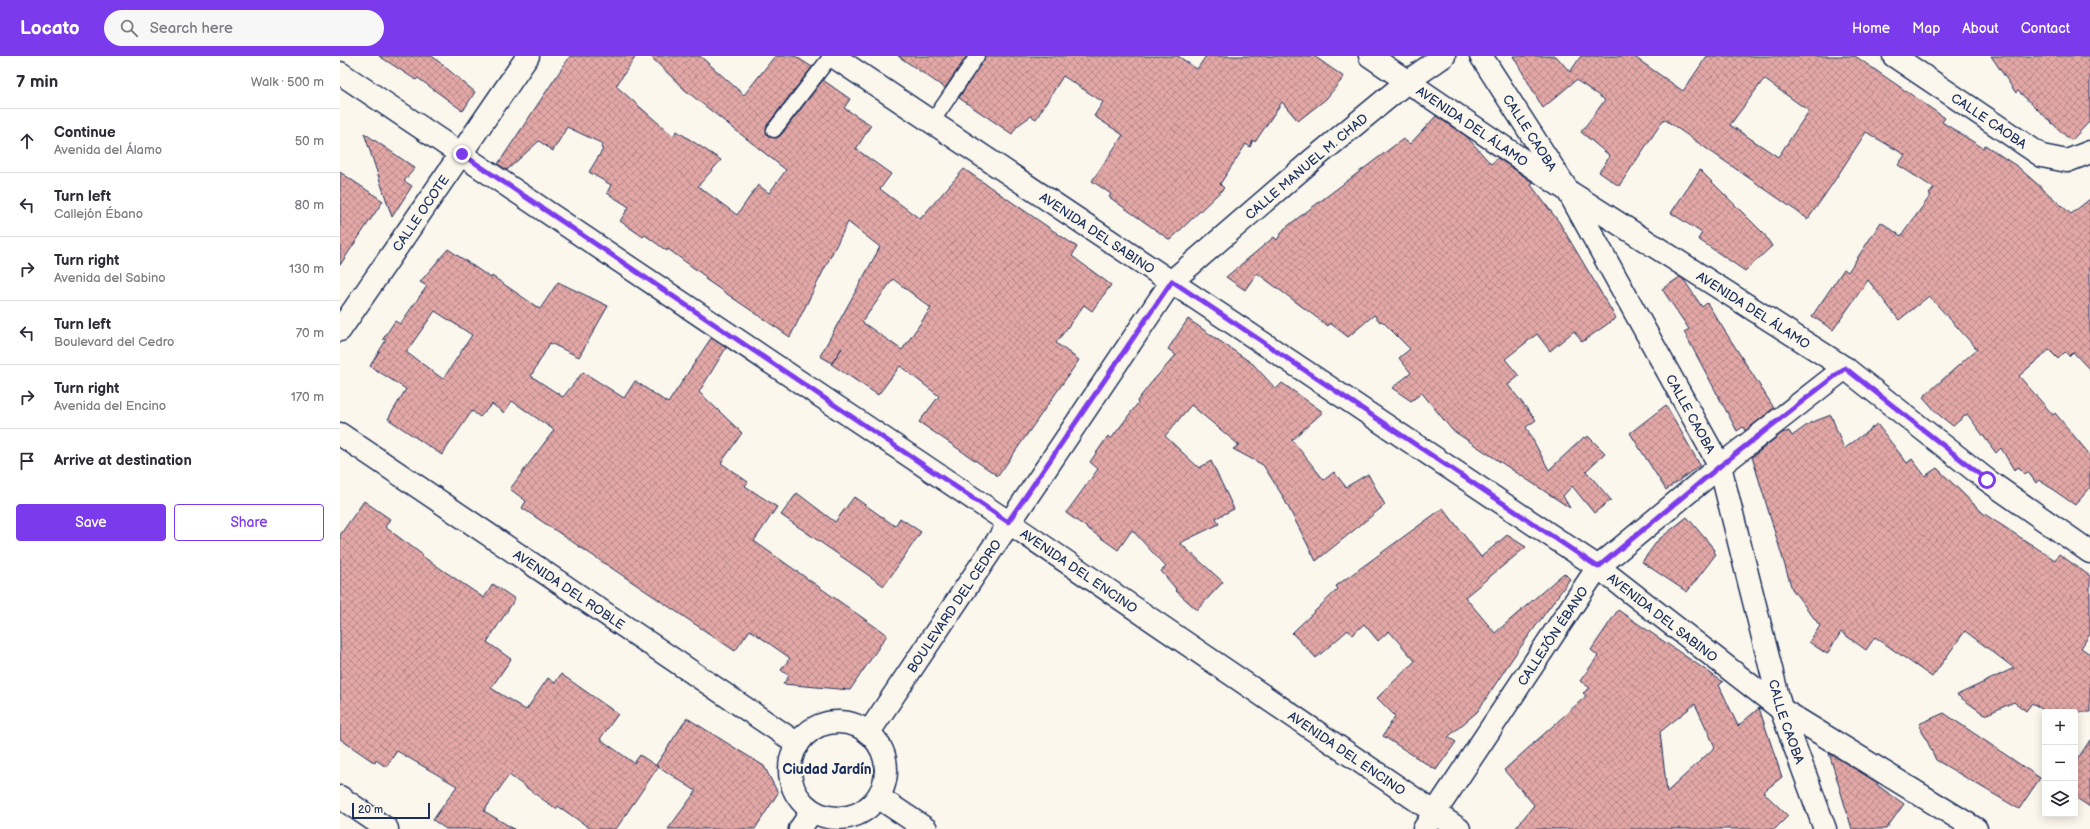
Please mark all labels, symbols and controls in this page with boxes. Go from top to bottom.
search box [104,10,384,46]
text: Locato [20,17,80,40]
icon: search [118,17,140,39]
text: Search here [150,19,233,38]
text: Home [1852,20,1890,37]
text: Map [1912,20,1940,37]
text: About [1962,20,1999,37]
text: Contact [2021,20,2070,37]
text: 7 min [16,72,58,92]
text: Walk · 500 m [251,74,324,90]
street label: AVENIDA DEL ÁLAMO [1413,83,1531,170]
street label: CALLE CAOBA [1948,90,2030,152]
street label: CALLE CAOBA [1499,92,1560,174]
street label: CALLE MANUEL M. CHAD [1242,110,1371,223]
text: Continue [54,123,116,142]
icon: ahead [16,130,38,152]
text: 50 m [295,133,324,149]
text: Avenida del Álamo [54,142,162,158]
route end [453,145,471,163]
street label: CALLE OCOTE [389,172,453,255]
text: Turn left [54,187,111,206]
street label: AVENIDA DEL SABINO [1036,189,1158,278]
icon: left [16,194,38,216]
text: 80 m [295,197,324,213]
text: Callejón Ébano [54,206,143,222]
text: Turn right [54,251,119,270]
icon: right [16,258,38,280]
text: 130 m [289,261,324,277]
street label: AVENIDA DEL ÁLAMO [1693,268,1813,353]
text: Avenida del Sabino [54,270,166,286]
text: Turn left [54,315,111,334]
icon: left [16,322,38,344]
text: 70 m [296,325,324,341]
text: Boulevard del Cedro [54,334,174,350]
street label: CALLE CAOBA [1662,372,1718,456]
text: Turn right [54,379,119,398]
icon: right [16,386,38,408]
text: 170 m [291,389,324,405]
text: Avenida del Encino [54,398,166,414]
icon: arrive [16,450,38,472]
text: Arrive at destination [54,451,192,470]
route start [1978,471,1996,489]
button: Save [16,504,166,541]
button: Share [174,504,324,541]
street label: AVENIDA DEL ENCINO [1017,526,1140,617]
street label: BOULEVARD DEL CEDRO [904,537,1005,676]
street label: AVENIDA DEL ROBLE [510,547,628,634]
street label: AVENIDA DEL SABINO [1604,570,1721,666]
street label: CALLEJÓN ÉBANO [1514,584,1592,689]
street label: CALLE CAOBA [1765,678,1807,766]
street label: AVENIDA DEL ENCINO [1285,708,1408,799]
map controls [2042,709,2078,817]
button: + [2042,709,2078,745]
button: − [2042,745,2078,781]
district label: Ciudad Jardín [782,761,872,778]
button: layers [2042,781,2078,817]
scale bar [352,801,430,820]
text: 20 m [358,803,383,816]

